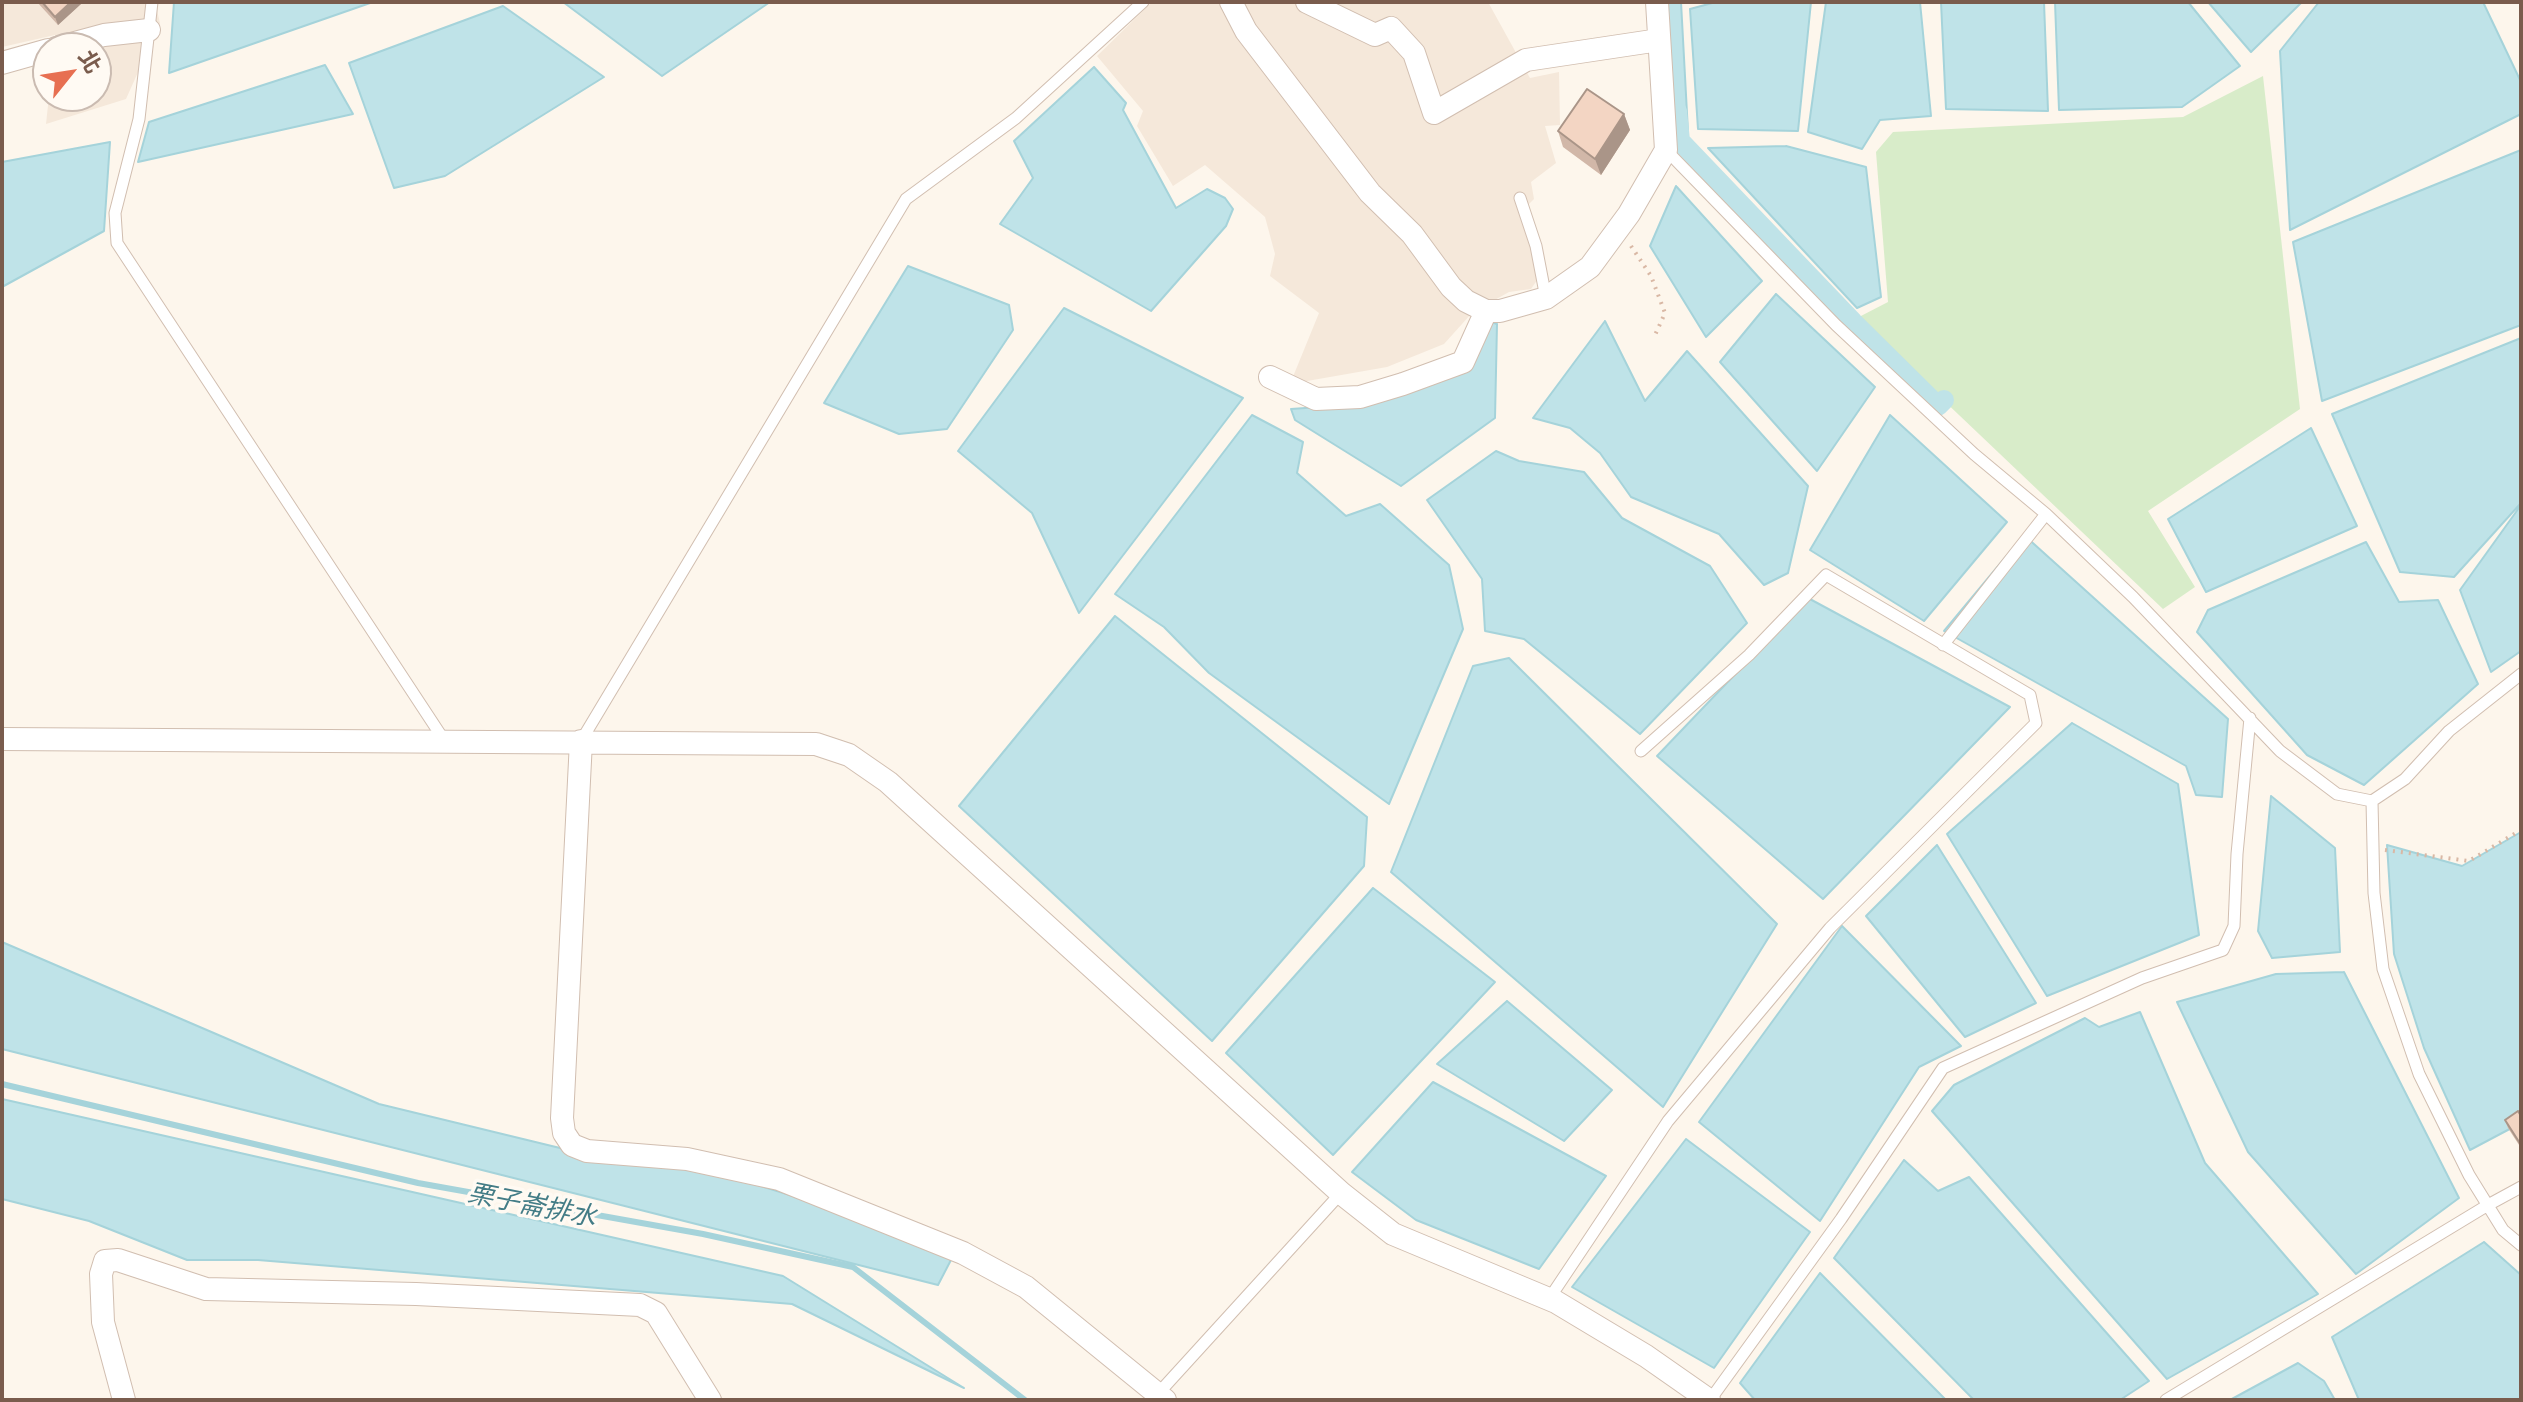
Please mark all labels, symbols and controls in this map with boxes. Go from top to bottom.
north arrow [32,32,112,112]
text: 北 [74,45,108,77]
water label: 栗子崙排水 [465,1177,599,1233]

